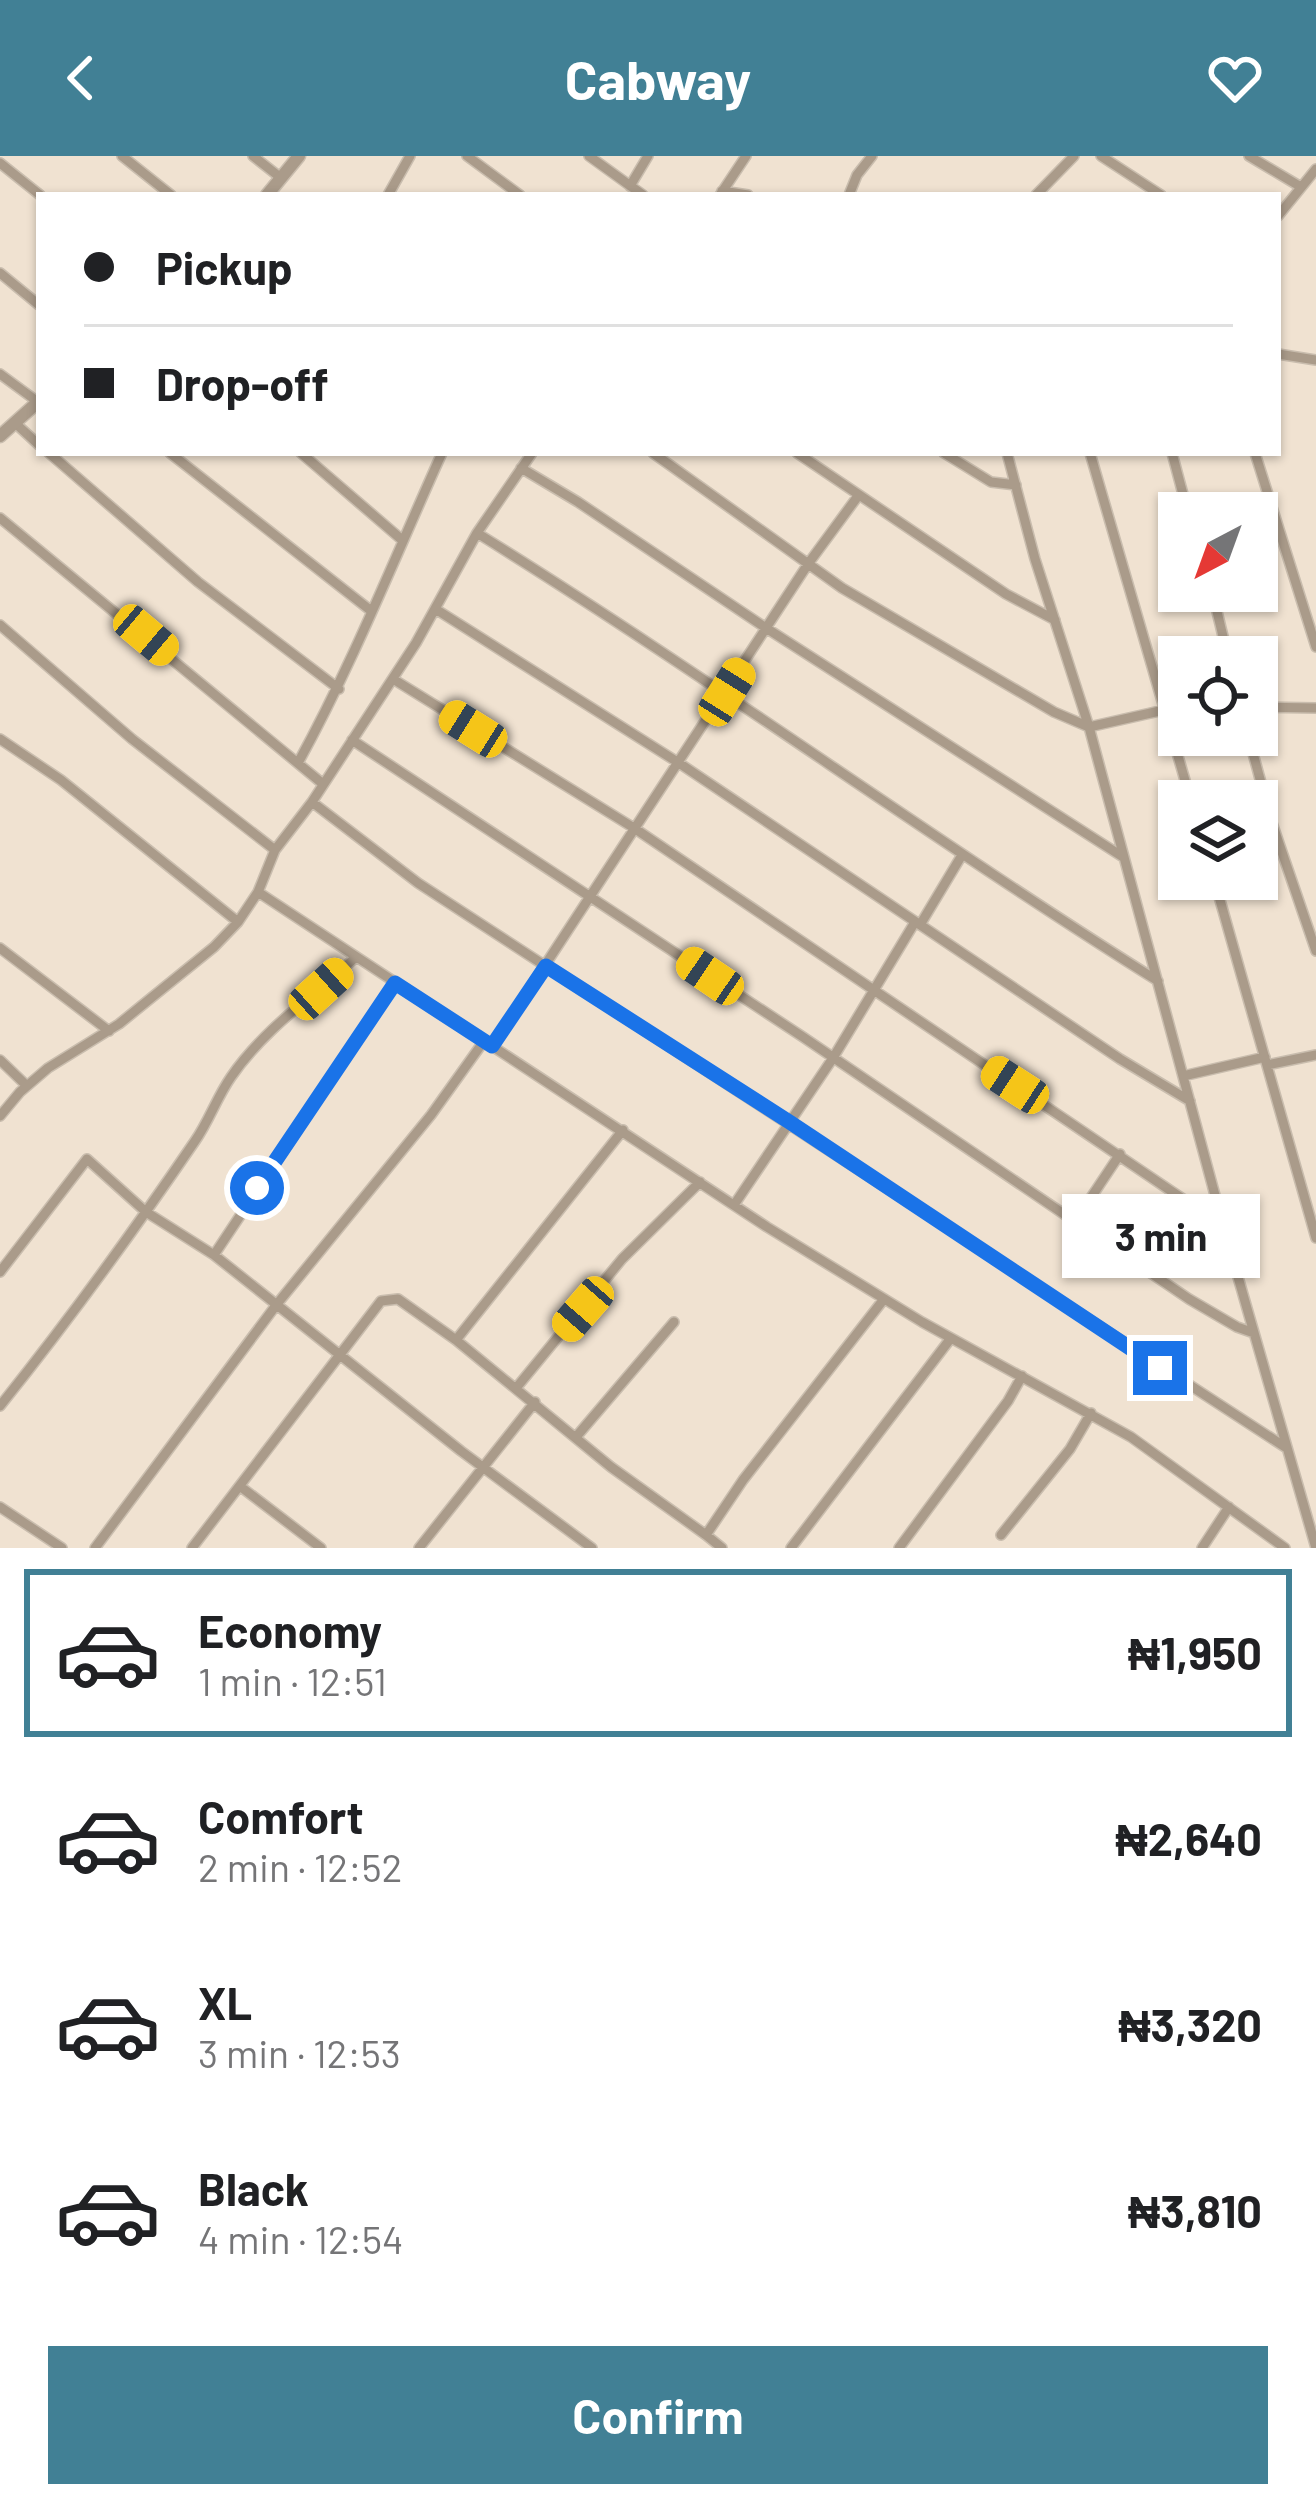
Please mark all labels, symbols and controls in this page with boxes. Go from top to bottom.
icon: back [48,45,114,111]
icon: heart [1202,45,1268,111]
text: Cabway [565,46,751,111]
text: Pickup [156,240,293,294]
text: Drop-off [156,356,329,410]
north arrow [1158,492,1278,612]
map controls [1158,492,1278,900]
car [107,598,185,672]
button: locate [1158,636,1278,756]
car [693,652,761,732]
car [433,695,513,763]
button: layers [1158,780,1278,900]
car [670,941,750,1011]
car [282,952,360,1026]
car [975,1050,1055,1120]
route start [230,1161,284,1215]
callout: 3 min [1061,1194,1259,1278]
text: 3 min [1115,1212,1207,1259]
car [546,1270,620,1348]
route end [1133,1341,1187,1395]
icon: car [54,1599,162,1707]
text: Economy [198,1603,382,1657]
text: ₦1,950 [1128,1625,1262,1679]
text: 1 min · 12:51 [198,1657,387,1704]
icon: car [54,1785,162,1893]
text: Comfort [198,1789,364,1843]
text: ₦2,640 [1115,1811,1262,1865]
text: 2 min · 12:52 [198,1843,402,1890]
icon: car [54,1971,162,2079]
text: XL [198,1975,252,2029]
text: ₦3,320 [1118,1997,1262,2051]
text: 3 min · 12:53 [198,2029,401,2076]
icon: car [54,2157,162,2265]
text: Black [198,2161,309,2215]
text: ₦3,810 [1128,2183,1262,2237]
text: 4 min · 12:54 [198,2215,404,2262]
button: Confirm [48,2346,1268,2484]

